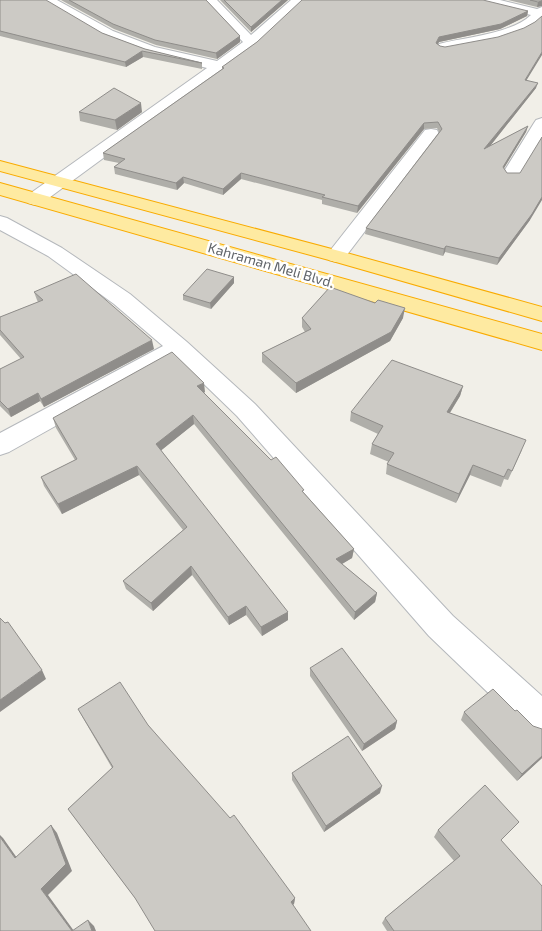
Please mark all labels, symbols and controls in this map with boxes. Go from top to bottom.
street label: Kahraman Meli Blvd. [206,238,336,291]

